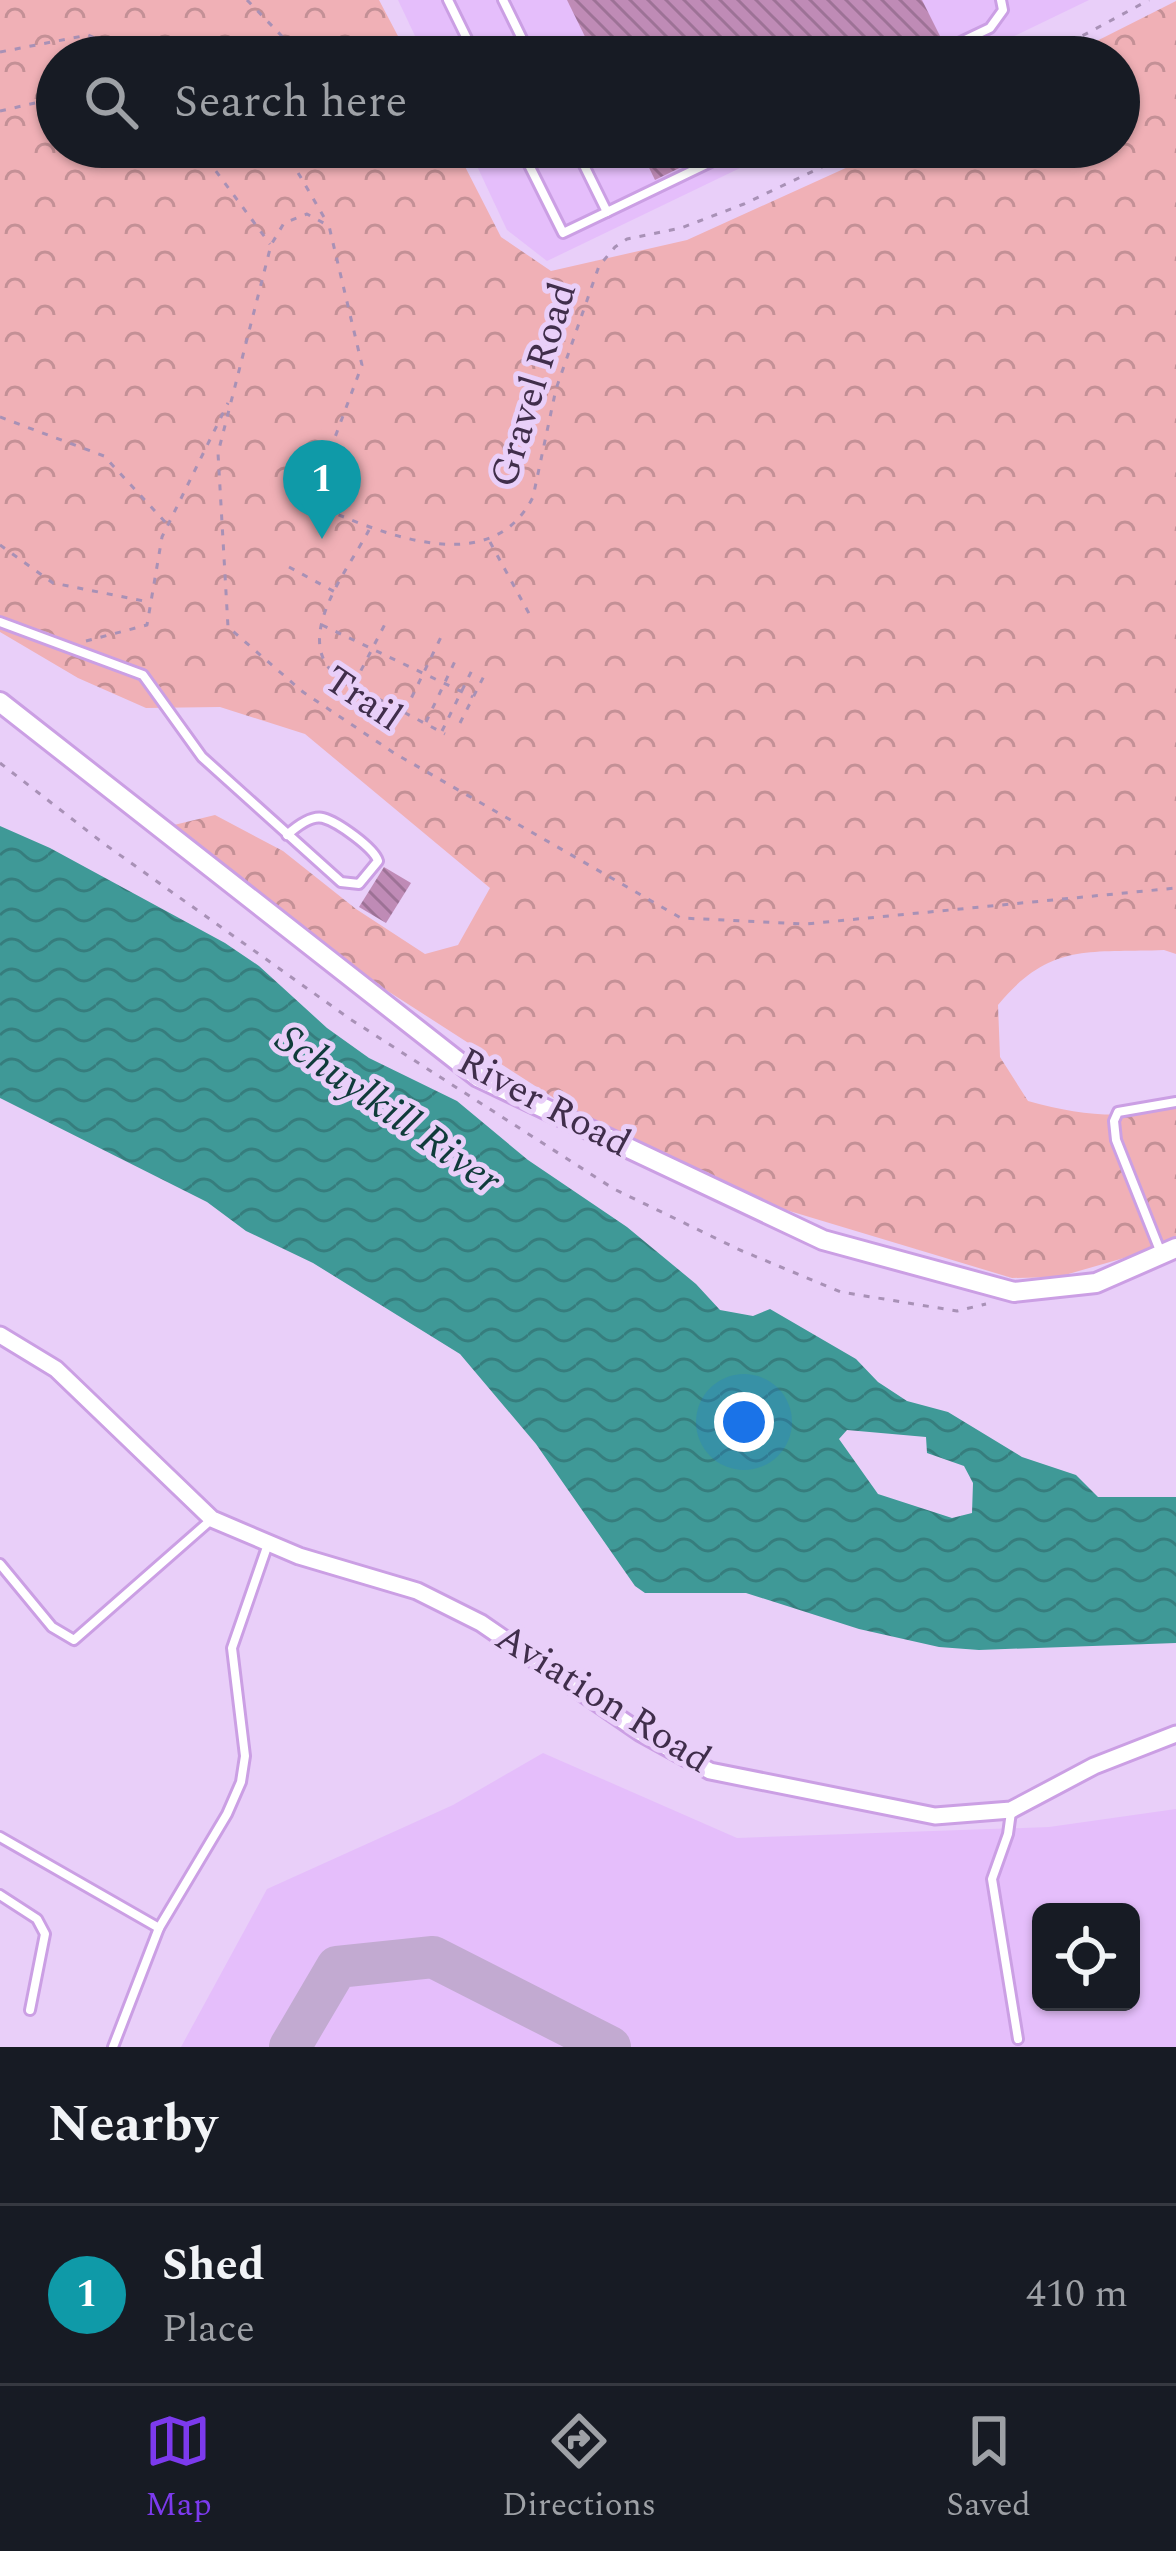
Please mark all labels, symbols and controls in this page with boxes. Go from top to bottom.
search box [36,36,1140,168]
text: Search here [174,68,407,137]
icon: search [78,69,144,135]
street label: Gravel Road [475,275,593,495]
pin: 1 [283,440,361,539]
street label: Trail [312,651,414,747]
water label: Schuylkill River [262,1009,514,1212]
street label: River Road [447,1033,641,1173]
your location [714,1392,774,1452]
street label: Aviation Road [483,1609,723,1789]
map controls [1032,1903,1140,2011]
button: locate [1032,1903,1140,2011]
text: Nearby [48,2086,217,2164]
text: Shed [162,2231,265,2300]
text: 1 [76,2265,98,2324]
text: 410 m [1026,2265,1128,2324]
text: Place [162,2300,255,2359]
tab: Map [145,2408,212,2530]
tab: Directions [502,2408,656,2530]
tab: Saved [946,2408,1031,2530]

